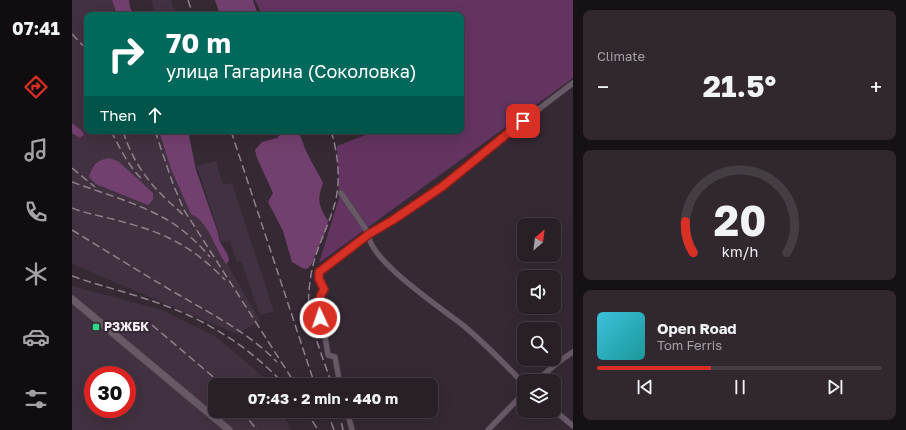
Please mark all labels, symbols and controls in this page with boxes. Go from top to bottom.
text: 07:41 [12,17,60,39]
text: 70 m [166,26,231,59]
icon: right [100,28,152,80]
text: Climate [597,48,645,64]
text: улица Гагарина (Соколовка) [166,60,417,82]
text: 21.5° [703,68,776,104]
icon: directions [22,73,50,101]
text: − [597,73,609,100]
text: + [870,73,882,100]
icon: ahead [144,104,166,126]
pin [506,104,540,138]
text: Then [100,106,136,124]
icon: arrive [512,110,534,132]
icon: music [22,136,50,164]
text: 20 [713,195,766,245]
icon: phone [22,198,50,226]
north arrow [517,218,561,262]
map controls [517,218,561,418]
text: km/h [721,243,758,260]
icon: climate [22,260,50,288]
button: sound [517,270,561,314]
position arrow [299,297,341,339]
place label: РЗЖБК [104,319,149,334]
text: Open Road [657,319,737,337]
marker: РЗЖБК [91,322,101,332]
button: search [517,322,561,366]
icon: car [22,323,50,351]
text: Tom Ferris [657,337,722,353]
speed limit sign: 30 [84,366,136,418]
button: layers [517,374,561,418]
icon: previous [634,376,656,398]
icon: pause [729,376,751,398]
icon: next [824,376,846,398]
icon: filters [22,385,50,413]
text: 07:43 · 2 min · 440 m [248,389,398,407]

